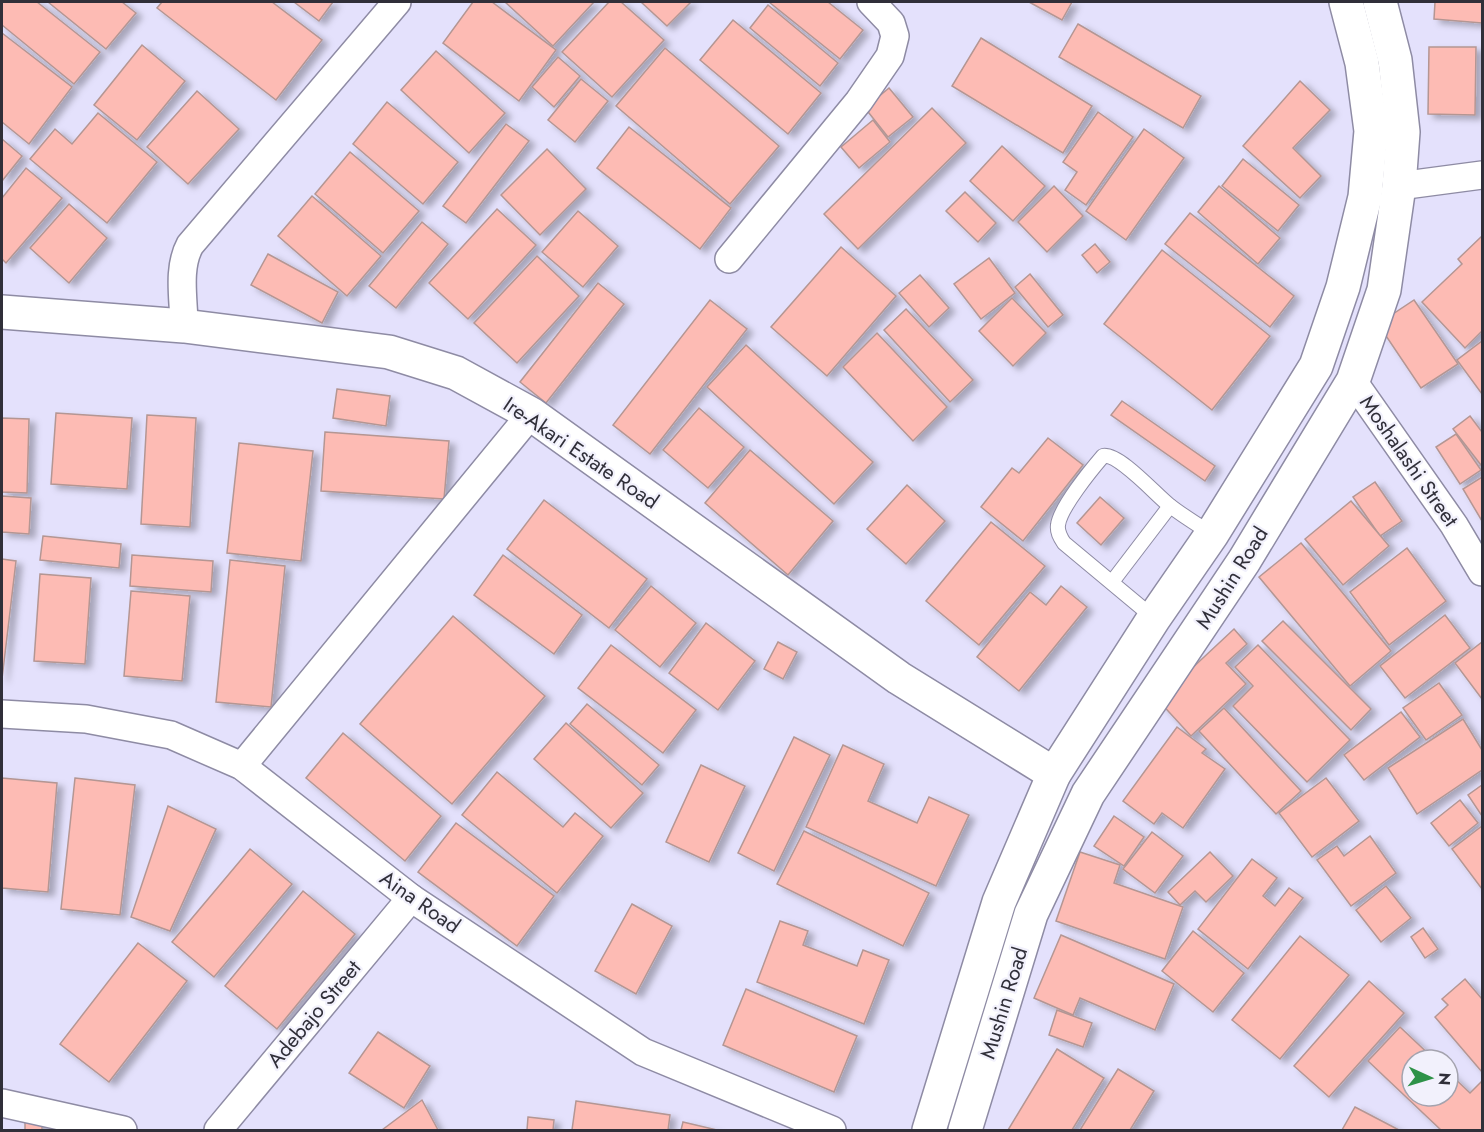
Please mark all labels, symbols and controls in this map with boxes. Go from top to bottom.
street label: Moshalashi Street [1352,389,1466,533]
street label: Ire-Akari Estate Road [497,390,665,516]
street label: Mushin Road [1189,521,1275,635]
street label: Aina Road [374,863,466,941]
street label: Mushin Road [973,943,1035,1063]
street label: Adebajo Street [260,954,368,1074]
north arrow [1400,1048,1460,1108]
text: N [1433,1072,1456,1086]

